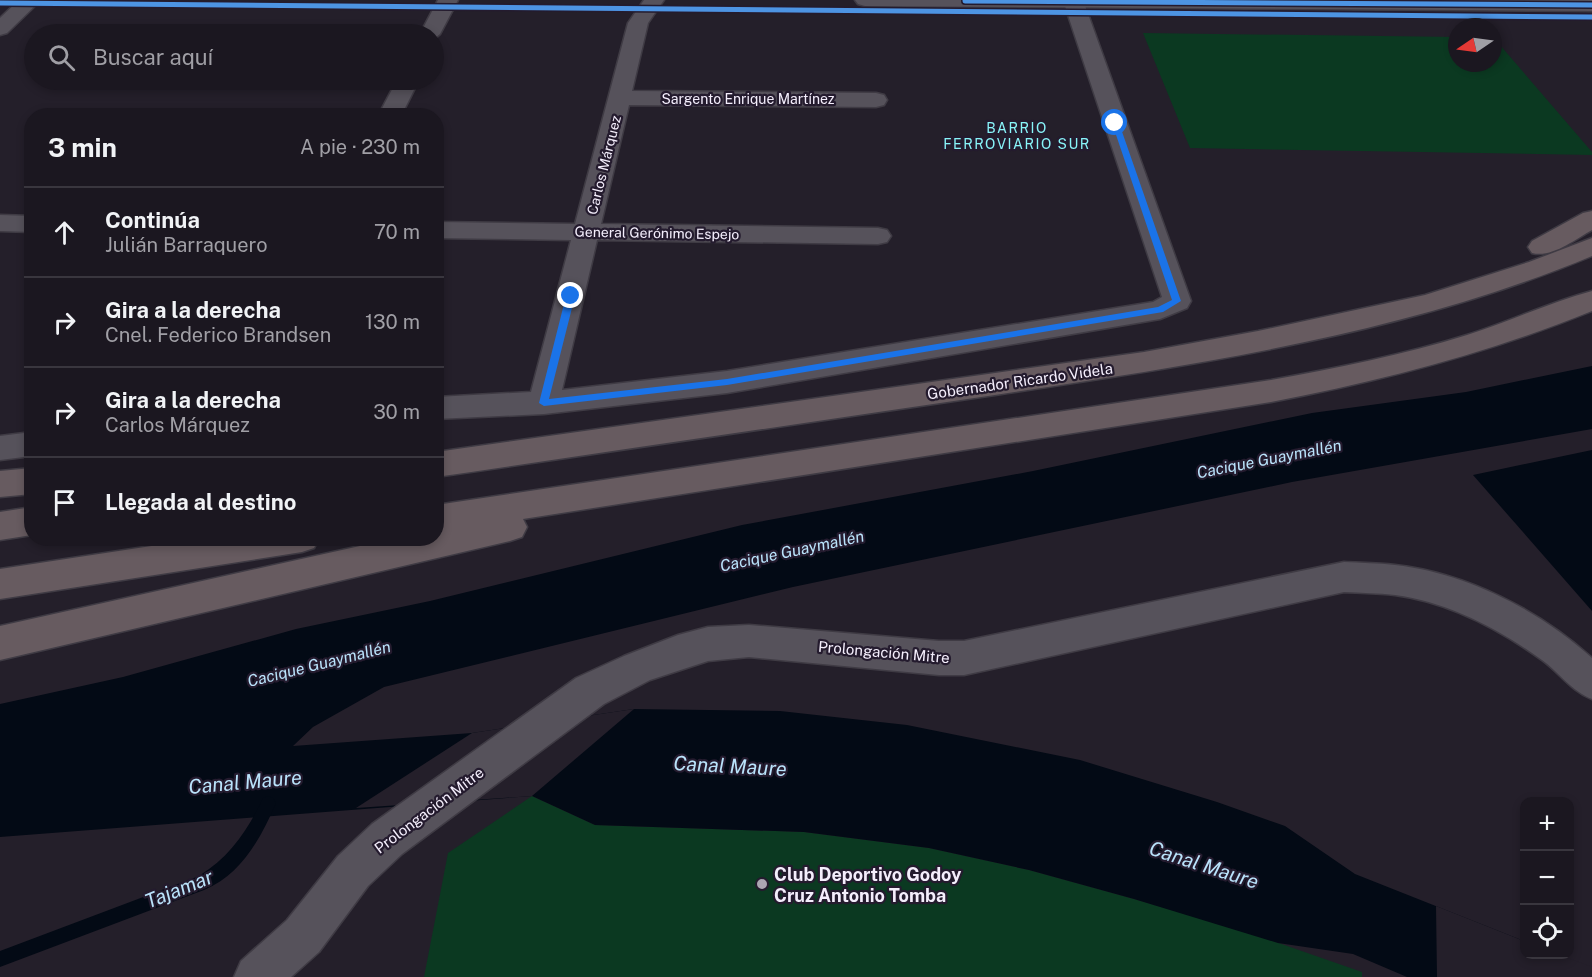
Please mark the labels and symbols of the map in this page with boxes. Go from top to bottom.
north arrow [1448,18,1502,72]
street label: Sargento Enrique Martínez [661,91,835,107]
route start [1101,109,1127,135]
street label: Carlos Márquez [584,114,624,216]
district label: BARRIO FERROVIARIO SUR [943,120,1091,152]
street label: General Gerónimo Espejo [574,224,740,242]
route end [557,282,583,308]
street label: Gobernador Ricardo Videla [926,360,1114,402]
water label: Cacique Guaymallén [1195,436,1343,482]
water label: Cacique Guaymallén [718,526,866,576]
water label: Cacique Guaymallén [245,637,393,691]
street label: Prolongación Mitre [817,638,951,666]
water label: Canal Maure [673,751,787,781]
street label: Prolongación Mitre [371,763,487,857]
water label: Canal Maure [187,765,303,799]
water label: Canal Maure [1146,836,1262,894]
water label: Tajamar [141,864,217,913]
place label: Club Deportivo Godoy Cruz Antonio Tomba [774,864,961,906]
marker: Club Deportivo Godoy Cruz Antonio Tomba [755,877,769,891]

